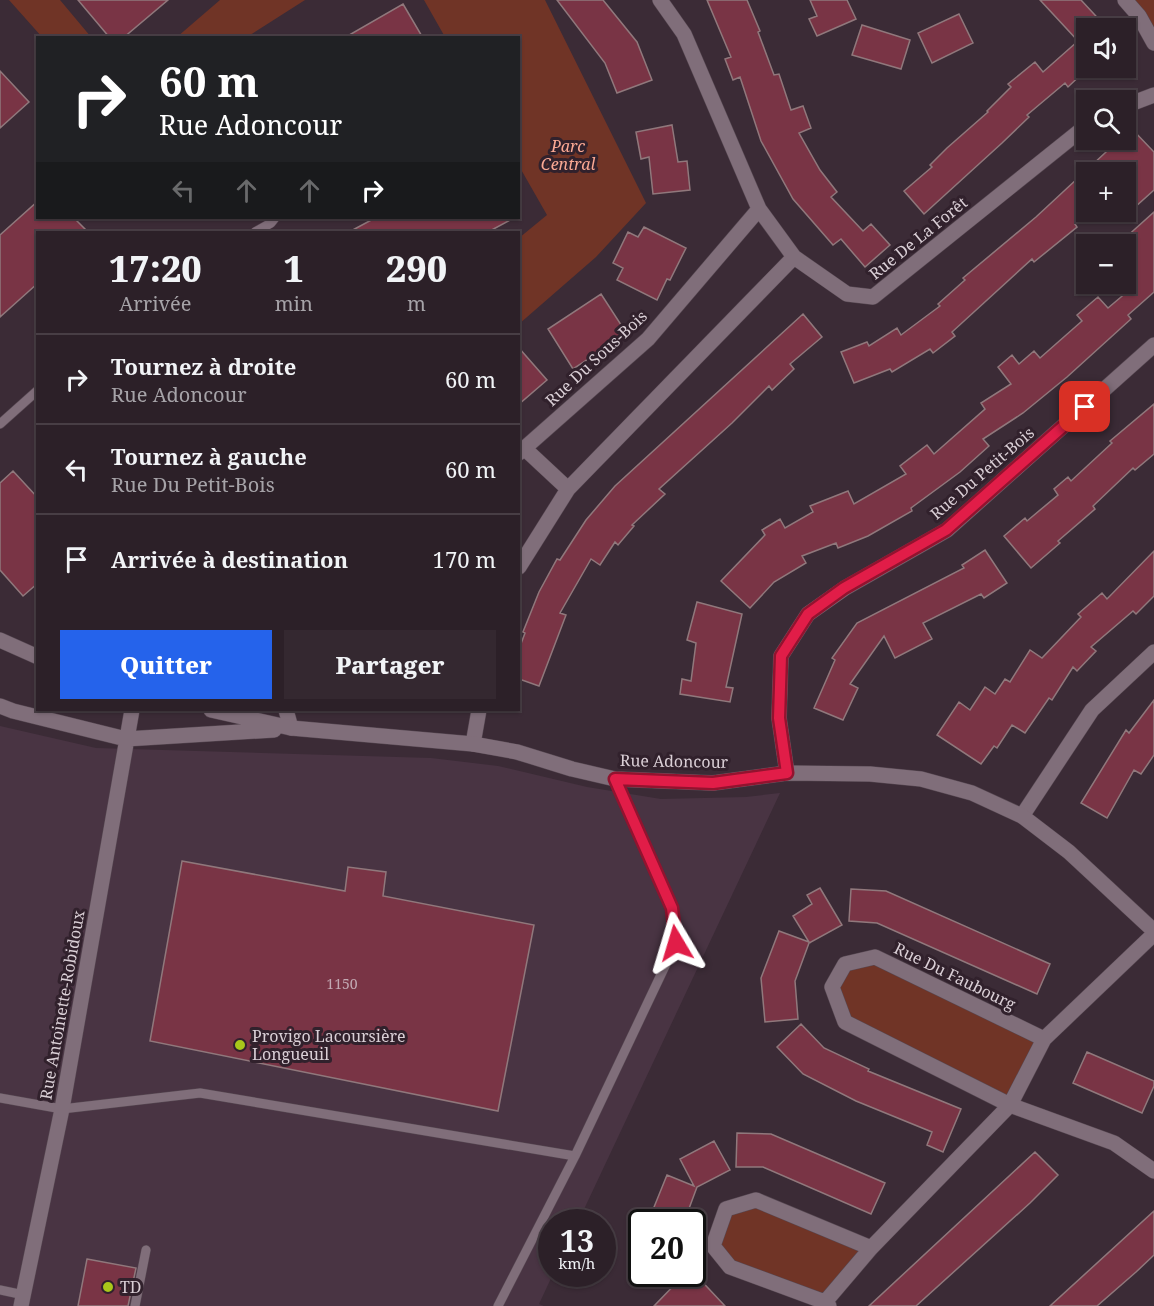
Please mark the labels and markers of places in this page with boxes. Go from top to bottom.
pin [1059,381,1110,432]
place label: Provigo Lacoursière Longueuil [252,1025,406,1065]
marker: Provigo Lacoursière Longueuil [233,1038,247,1052]
place label: TD [120,1276,141,1298]
marker: TD [101,1280,115,1294]

